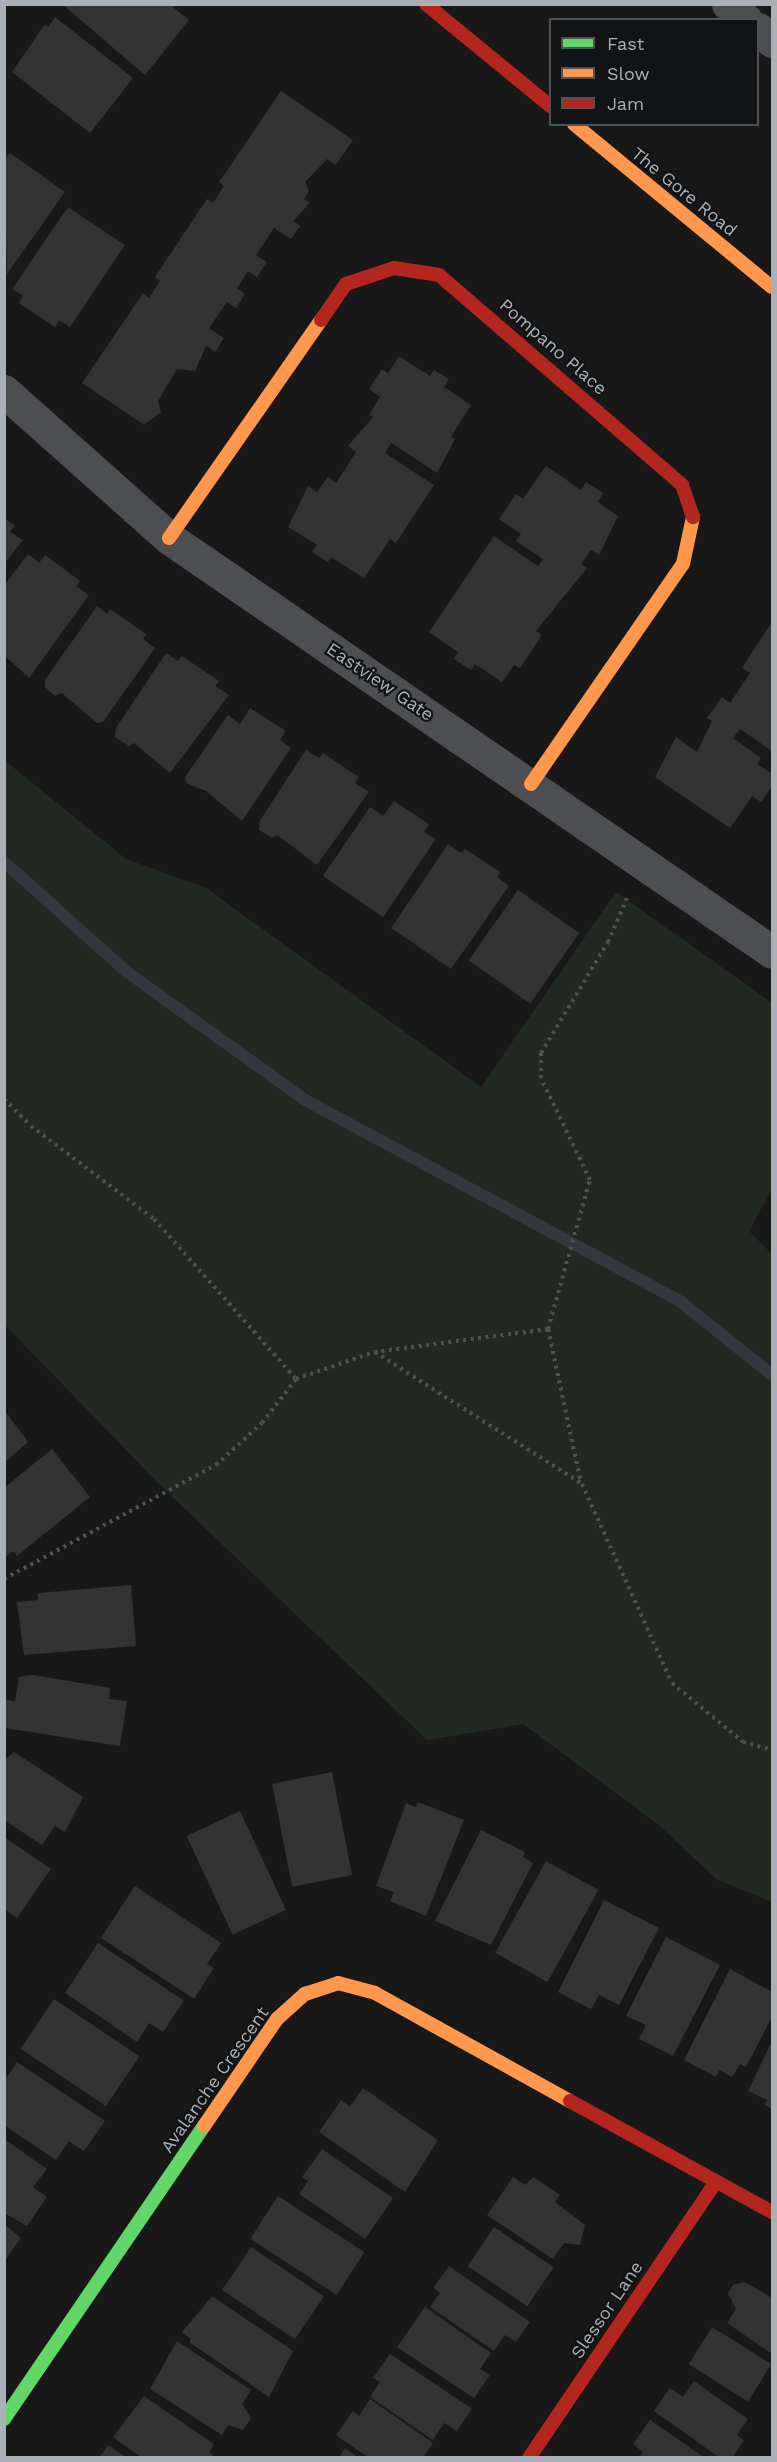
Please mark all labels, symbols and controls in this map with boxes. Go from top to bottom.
legend [549,18,759,126]
text: Fast [607,33,644,54]
text: Slow [607,63,650,84]
text: Jam [607,93,644,114]
street label: The Gore Road [627,143,741,241]
street label: Pompano Place [495,294,611,400]
street label: Eastview Gate [322,638,438,726]
street label: Avalanche Crescent [156,2003,274,2157]
street label: Slessor Lane [566,2257,648,2363]

